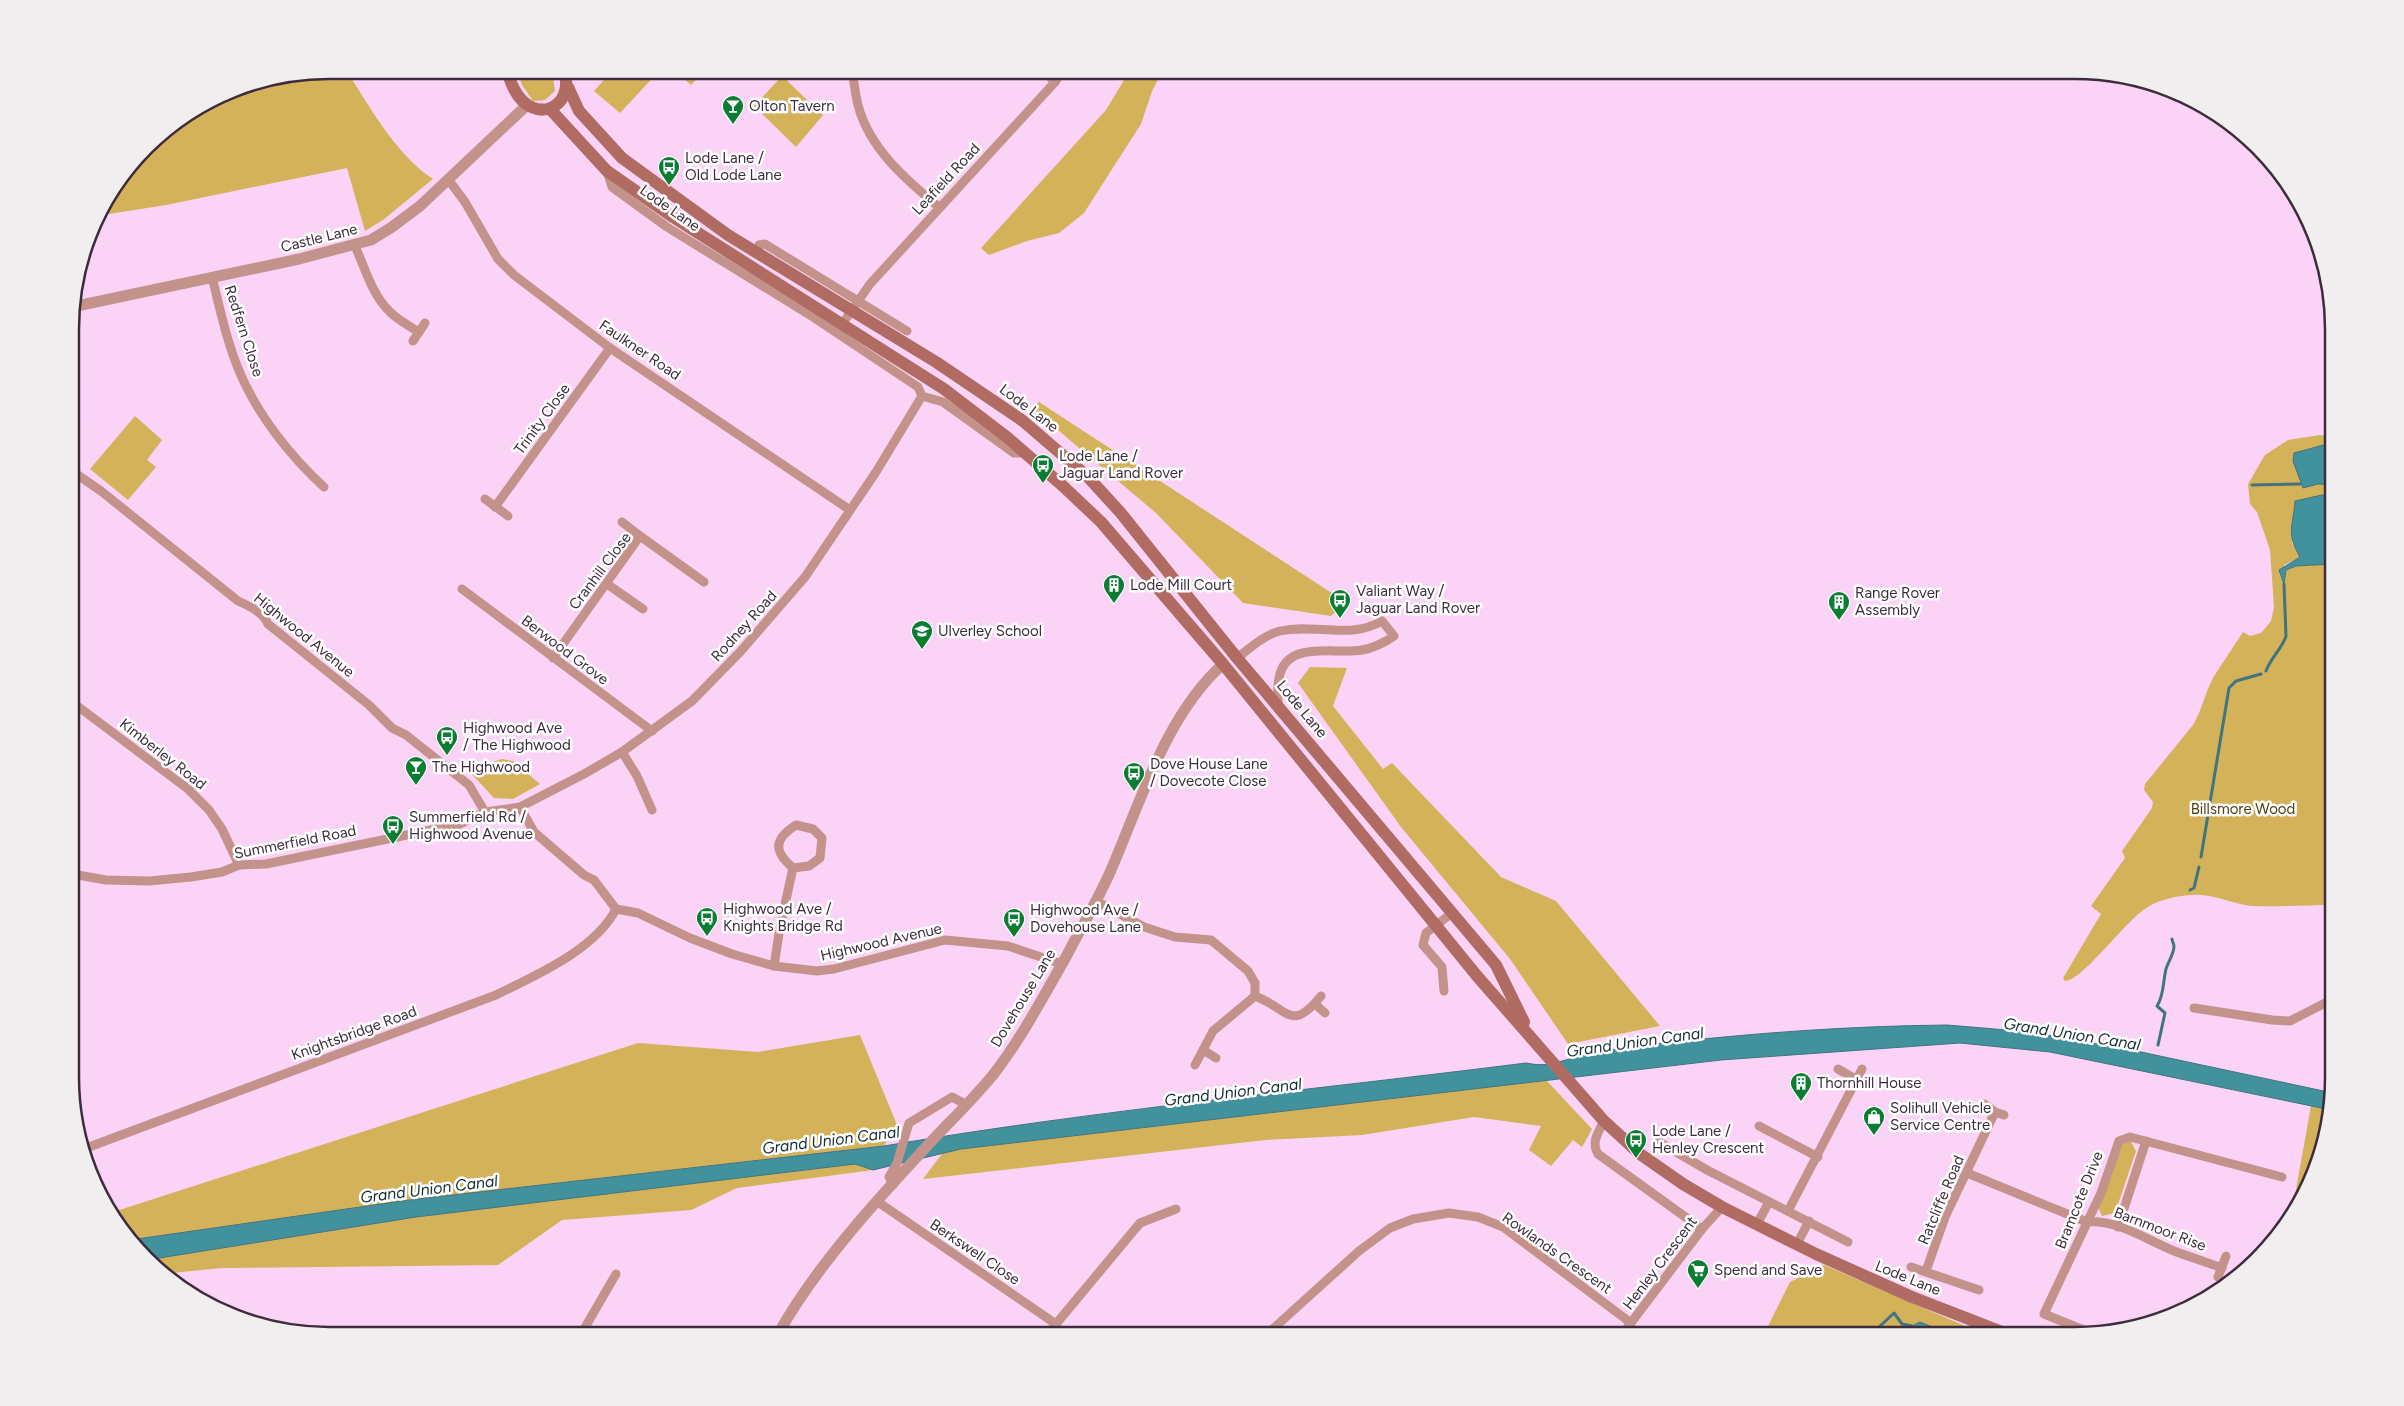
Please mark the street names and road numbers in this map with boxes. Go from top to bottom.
street label: Leafield Road [908,140,984,218]
street label: Lode Lane [636,181,704,235]
street label: Castle Lane [279,220,359,256]
street label: Redfern Close [221,283,267,379]
street label: Faulkner Road [596,316,684,384]
street label: Trinity Close [510,380,574,458]
street label: Lode Lane [996,380,1062,436]
street label: Cranhill Close [565,529,635,613]
street label: Rodney Road [707,587,781,665]
street label: Highwood Avenue [250,589,358,681]
street label: Berwood Grove [518,611,612,689]
street label: Lode Lane [1273,677,1331,741]
street label: Kimberley Road [116,715,210,793]
street label: Summerfield Road [232,821,358,863]
street label: Highwood Avenue [819,919,943,965]
street label: Dovehouse Lane [987,946,1059,1050]
street label: Knightsbridge Road [289,1002,419,1064]
street label: Bramcote Drive [2051,1149,2107,1251]
street label: Ratcliffe Road [1914,1153,1968,1247]
street label: Barnmoor Rise [2111,1203,2209,1255]
street label: Rowlands Crescent [1499,1208,1616,1298]
street label: Henley Crescent [1619,1213,1701,1313]
street label: Berkswell Close [927,1215,1023,1289]
street label: Lode Lane [1873,1257,1943,1299]

